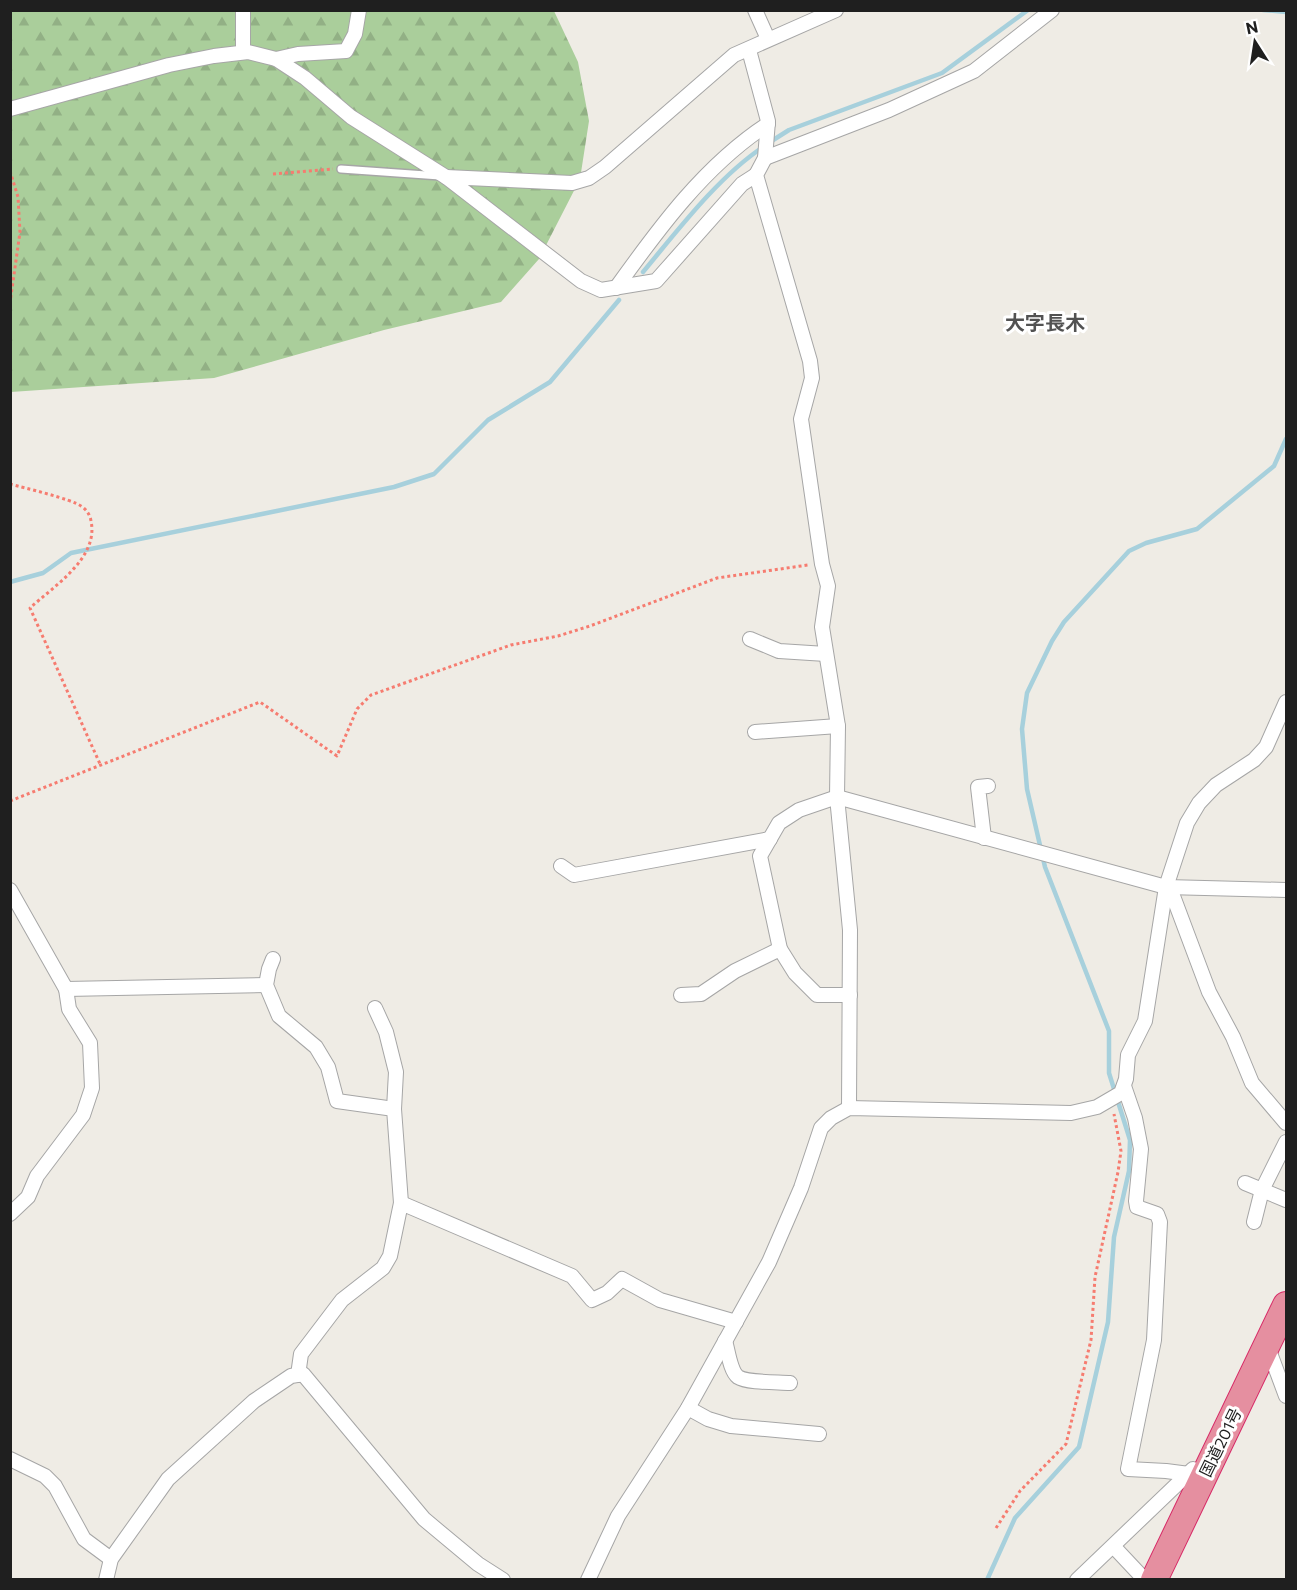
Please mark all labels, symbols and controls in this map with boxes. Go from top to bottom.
north arrow [1225,12,1285,72]
text: N [1244,16,1260,37]
district label: 大字長木 [1005,310,1085,334]
street label: 国道201号 [1195,1405,1245,1479]

